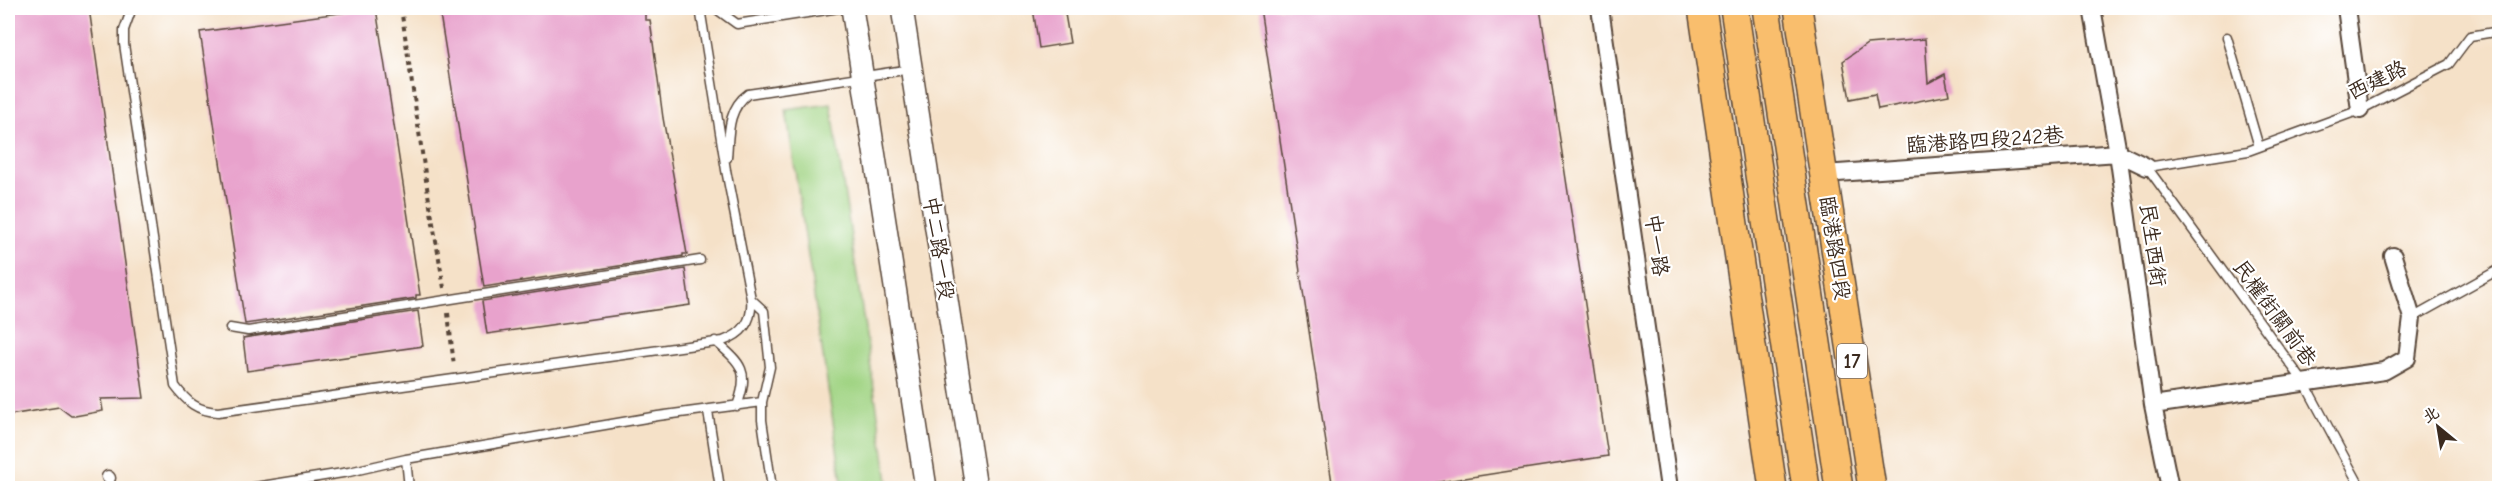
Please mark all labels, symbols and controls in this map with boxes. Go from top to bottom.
street label: 西建路 [2343,55,2411,105]
street label: 臨港路四段242巷 [1905,123,2065,157]
street label: 中二路一段 [919,194,959,302]
street label: 臨港路四段 [1815,194,1855,302]
street label: 民生西街 [2135,202,2171,288]
street label: 中一路 [1641,212,1673,278]
street label: 民權街關前巷 [2228,255,2322,371]
road number: 17 [1837,344,1867,378]
north arrow [2408,397,2468,457]
text: 北 [2420,403,2442,427]

